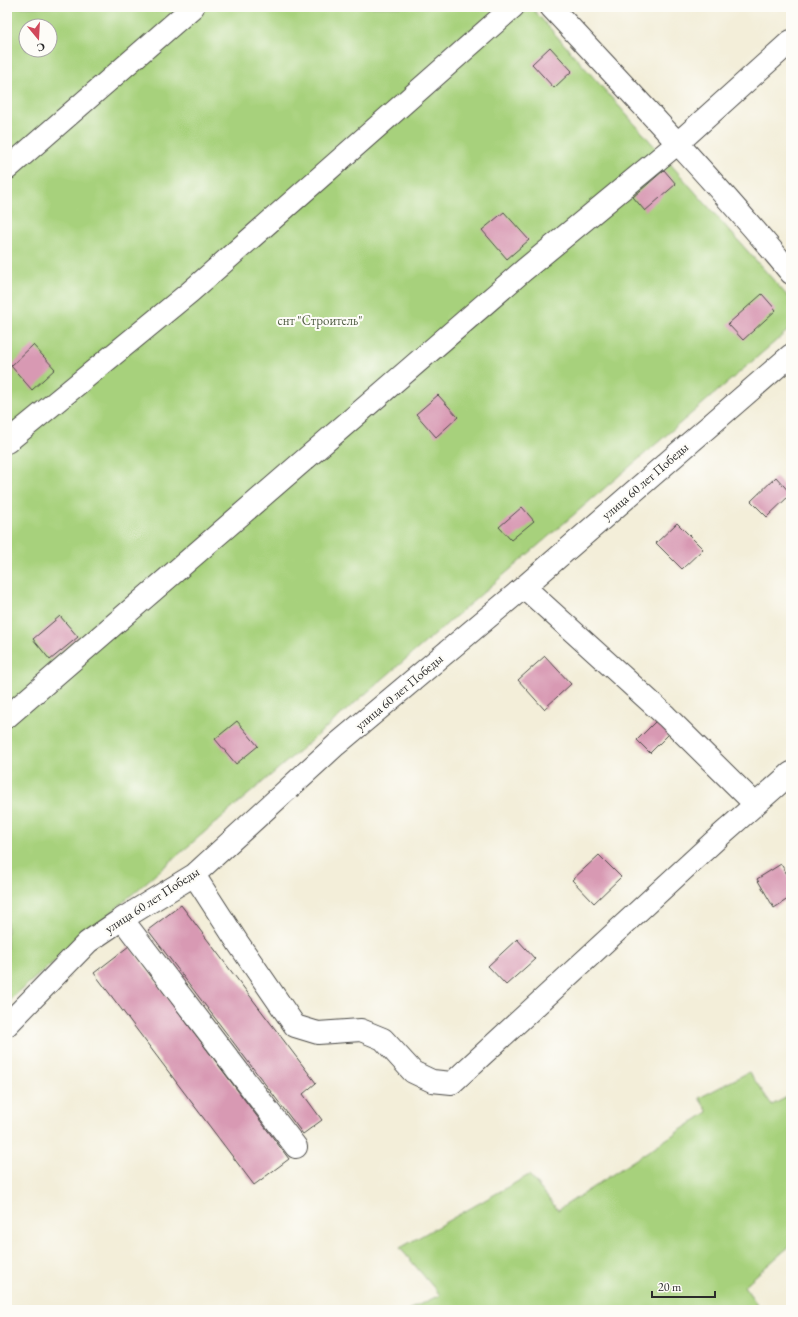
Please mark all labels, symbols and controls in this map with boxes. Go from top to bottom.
north arrow [18,18,58,58]
text: С [35,40,47,55]
park label: снт "Строитель" [278,312,362,329]
street label: улица 60 лет Победы [598,439,692,523]
street label: улица 60 лет Победы [352,650,446,734]
street label: улица 60 лет Победы [101,863,203,937]
scale bar [652,1273,715,1299]
text: 20 m [658,1279,682,1295]

